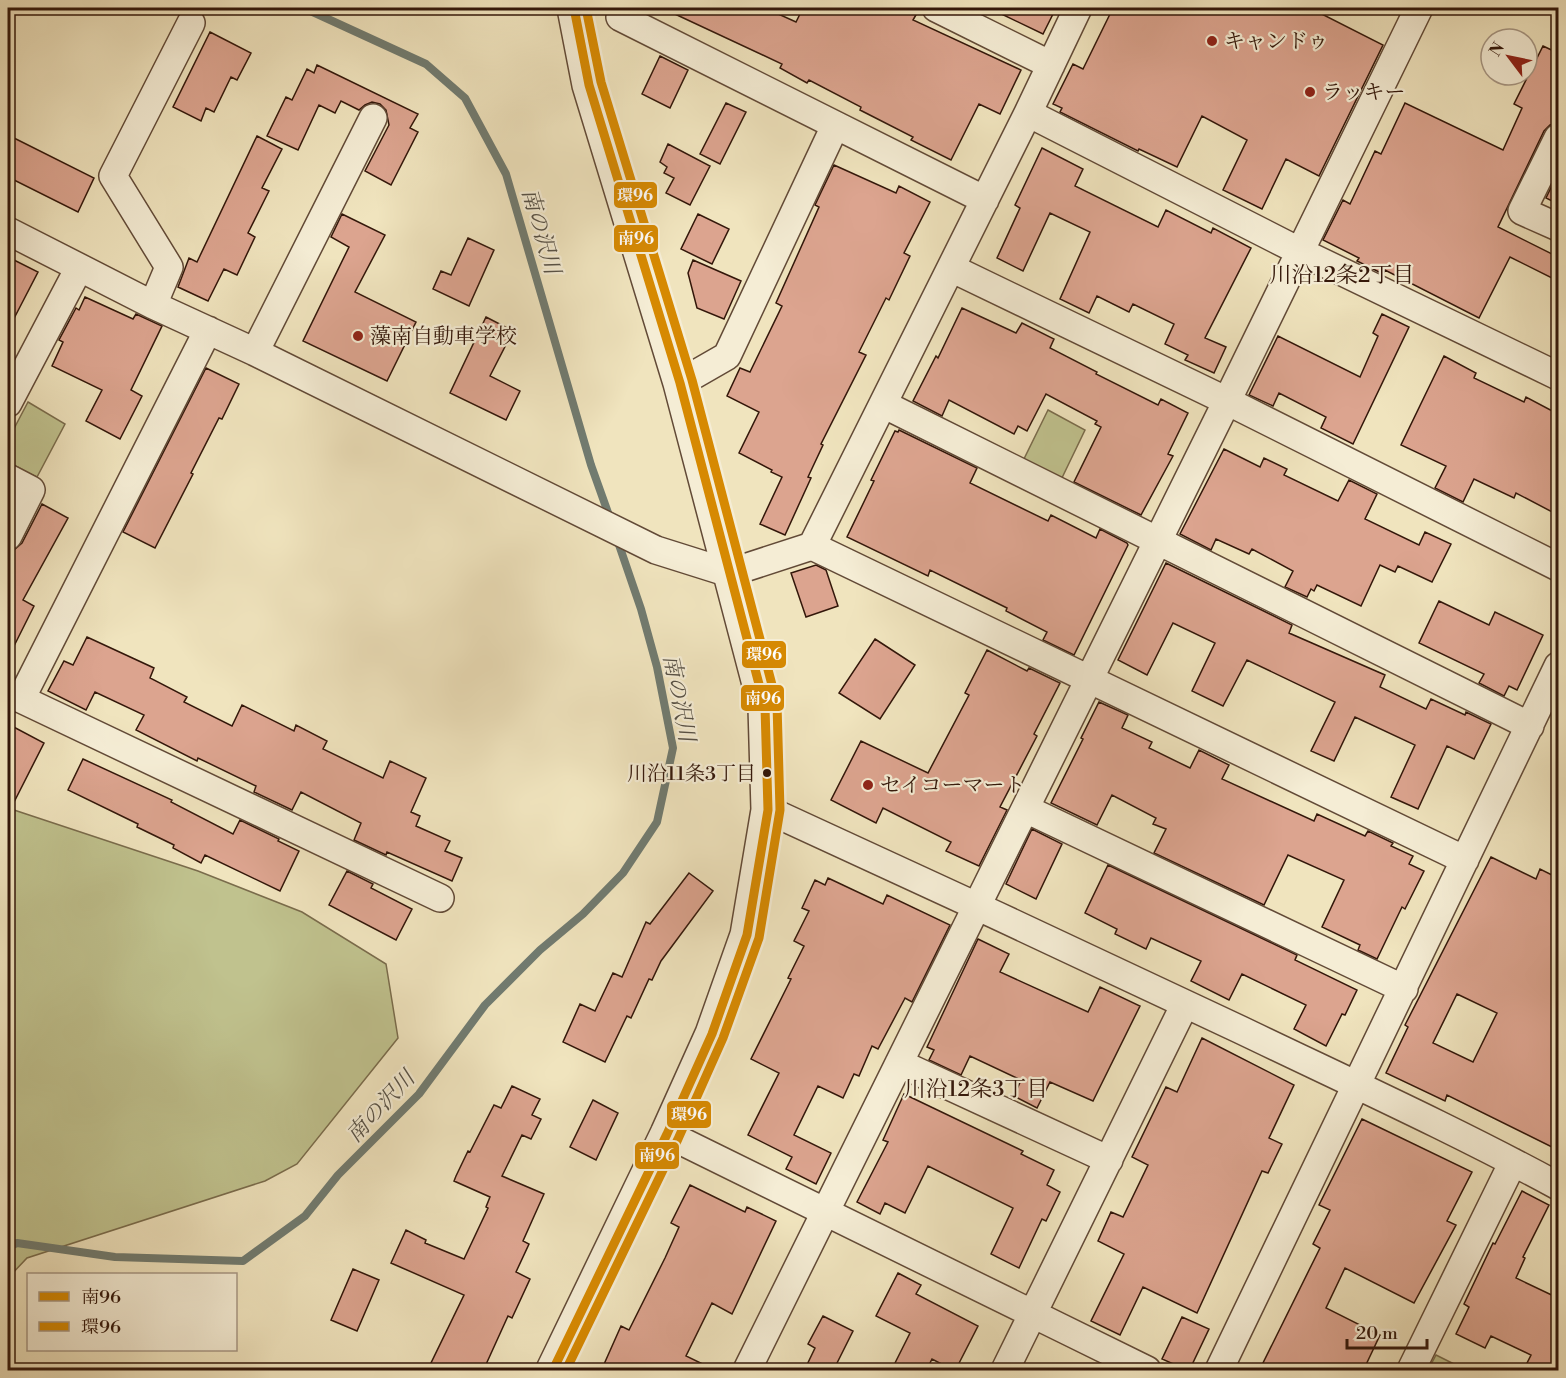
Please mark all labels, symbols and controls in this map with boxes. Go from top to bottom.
north arrow [1479,27,1539,87]
place label: キャンドゥ [1224,29,1328,55]
marker: キャンドゥ [1205,34,1219,48]
text: N [1485,39,1509,60]
place label: ラッキー [1322,80,1406,106]
marker: ラッキー [1303,85,1317,99]
line badge: 環96 [613,181,658,209]
water label: 南の沢川 [515,185,566,279]
text: 環96 [617,186,653,206]
line badge: 南96 [613,224,659,253]
text: 南96 [618,229,654,249]
district label: 川沿12条2丁目 [1269,262,1415,289]
place label: 藻南自動車学校 [370,324,517,350]
marker: 藻南自動車学校 [351,329,365,343]
line badge: 環96 [741,640,787,669]
text: 環96 [746,645,782,665]
water label: 南の沢川 [657,653,701,746]
line badge: 南96 [740,684,785,712]
text: 南96 [745,689,781,709]
place label: 川沿11条3丁目 [627,762,756,787]
marker: 川沿11条3丁目 [761,767,773,779]
place label: セイコーマート [880,773,1026,799]
marker: セイコーマート [861,778,875,792]
water label: 南の沢川 [341,1064,422,1148]
district label: 川沿12条3丁目 [904,1076,1048,1103]
line badge: 環96 [666,1100,712,1129]
text: 環96 [671,1105,707,1125]
line badge: 南96 [634,1141,680,1170]
text: 南96 [639,1146,675,1166]
legend [27,1273,237,1351]
text: 南96 [81,1286,121,1309]
scale bar [1347,1312,1426,1350]
text: 環96 [81,1316,121,1339]
text: 20 m [1356,1322,1398,1345]

